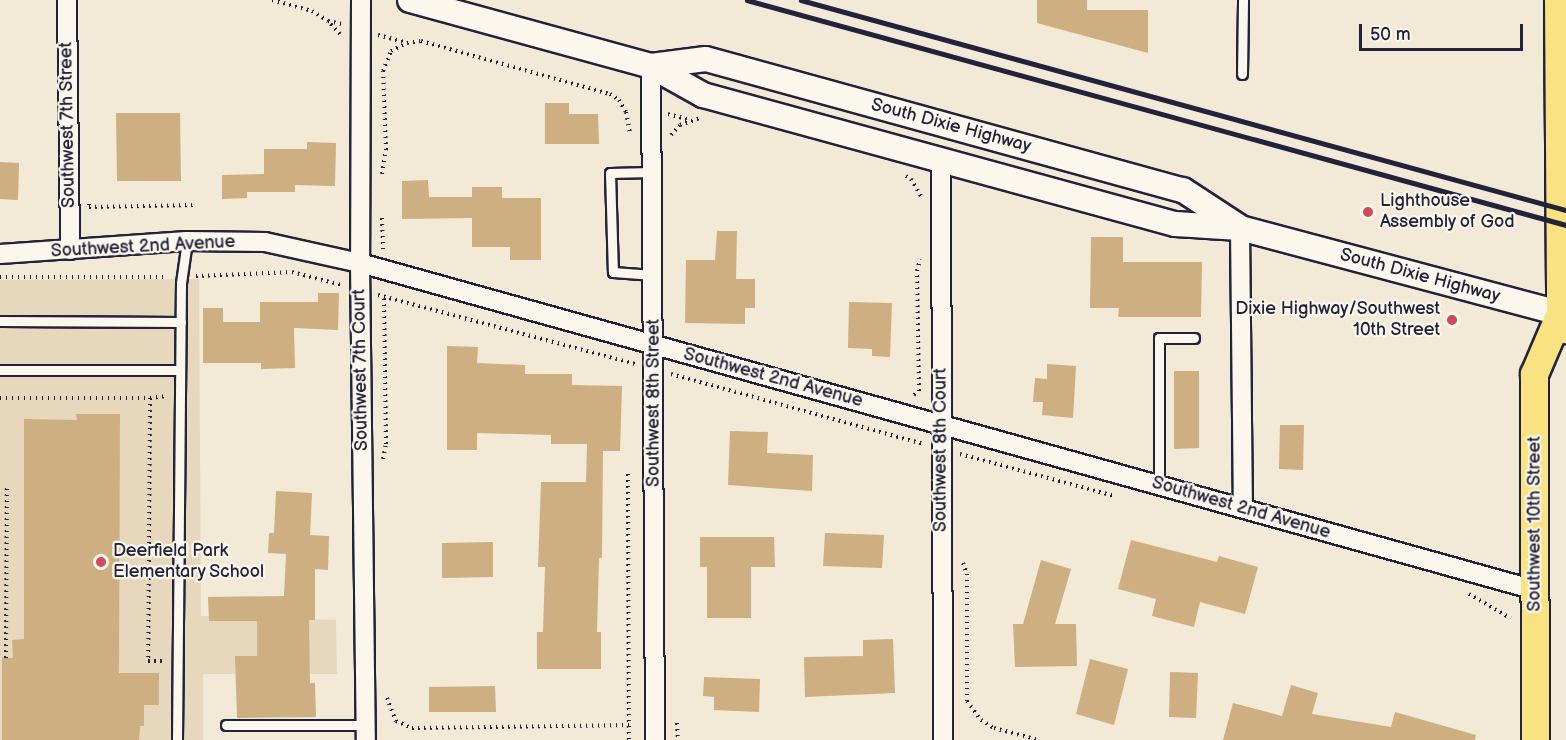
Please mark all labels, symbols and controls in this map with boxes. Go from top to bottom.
scale bar [1362,12,1526,50]
text: 50 m [1370,24,1411,45]
street label: Southwest 7th Street [56,41,80,209]
street label: South Dixie Highway [869,94,1033,158]
place label: Lighthouse Assembly of God [1380,191,1516,234]
marker: Lighthouse Assembly of God [1361,205,1375,219]
street label: Southwest 2nd Avenue [50,231,236,263]
street label: South Dixie Highway [1338,244,1502,308]
street label: Southwest 7th Court [349,289,373,451]
place label: Dixie Highway/Southwest 10th Street [1235,299,1440,342]
marker: Dixie Highway/Southwest 10th Street [1445,313,1459,327]
street label: Southwest 8th Street [643,319,665,487]
street label: Southwest 2nd Avenue [681,344,865,412]
street label: Southwest 8th Court [930,368,952,532]
street label: Southwest 10th Street [1524,436,1546,612]
street label: Southwest 2nd Avenue [1149,472,1333,544]
place label: Deerfield Park Elementary School [113,541,266,584]
marker: Deerfield Park Elementary School [94,555,108,569]

